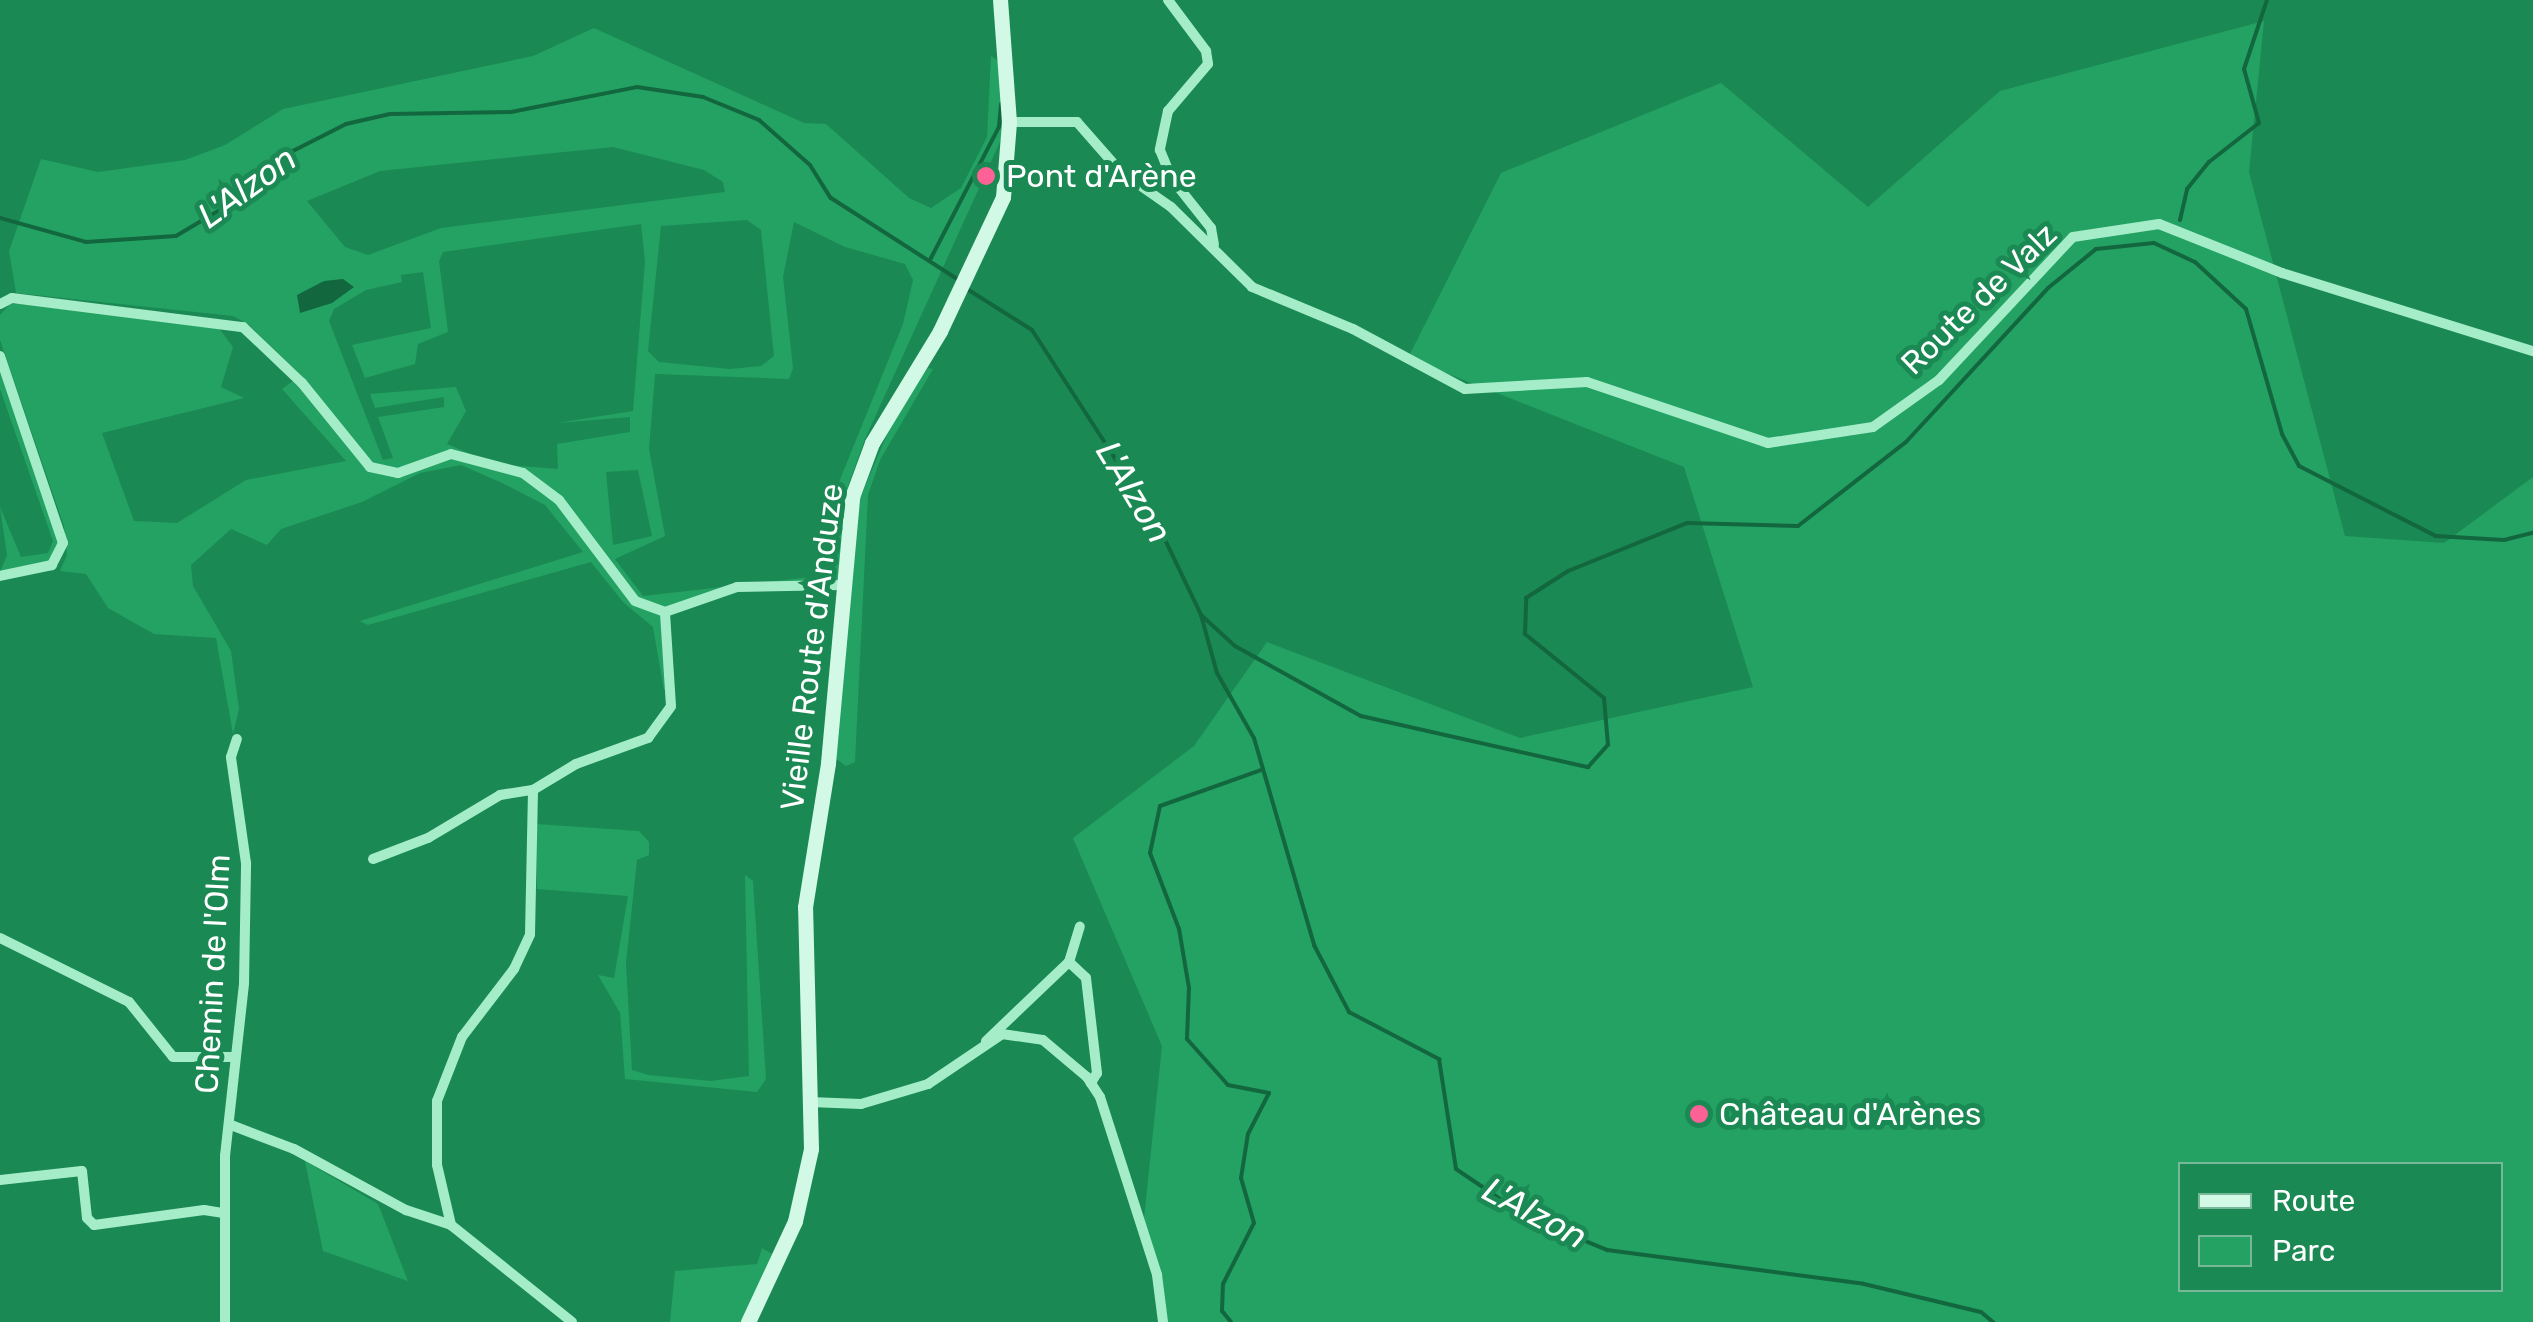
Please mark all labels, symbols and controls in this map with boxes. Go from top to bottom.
water label: L'Alzon [189,137,305,237]
place label: Pont d'Arène [1006,157,1197,195]
marker: Pont d'Arène [975,165,997,187]
street label: Route de Valz [1893,215,2065,383]
water label: L'Alzon [1087,433,1181,551]
street label: Vieille Route d'Anduze [773,481,851,813]
street label: Chemin de l'Olm [188,853,238,1095]
place label: Château d'Arènes [1719,1095,1981,1133]
marker: Château d'Arènes [1688,1103,1710,1125]
legend [2178,1162,2503,1292]
water label: L'Alzon [1476,1168,1594,1258]
text: Route [2272,1183,2355,1219]
text: Parc [2272,1233,2335,1269]

